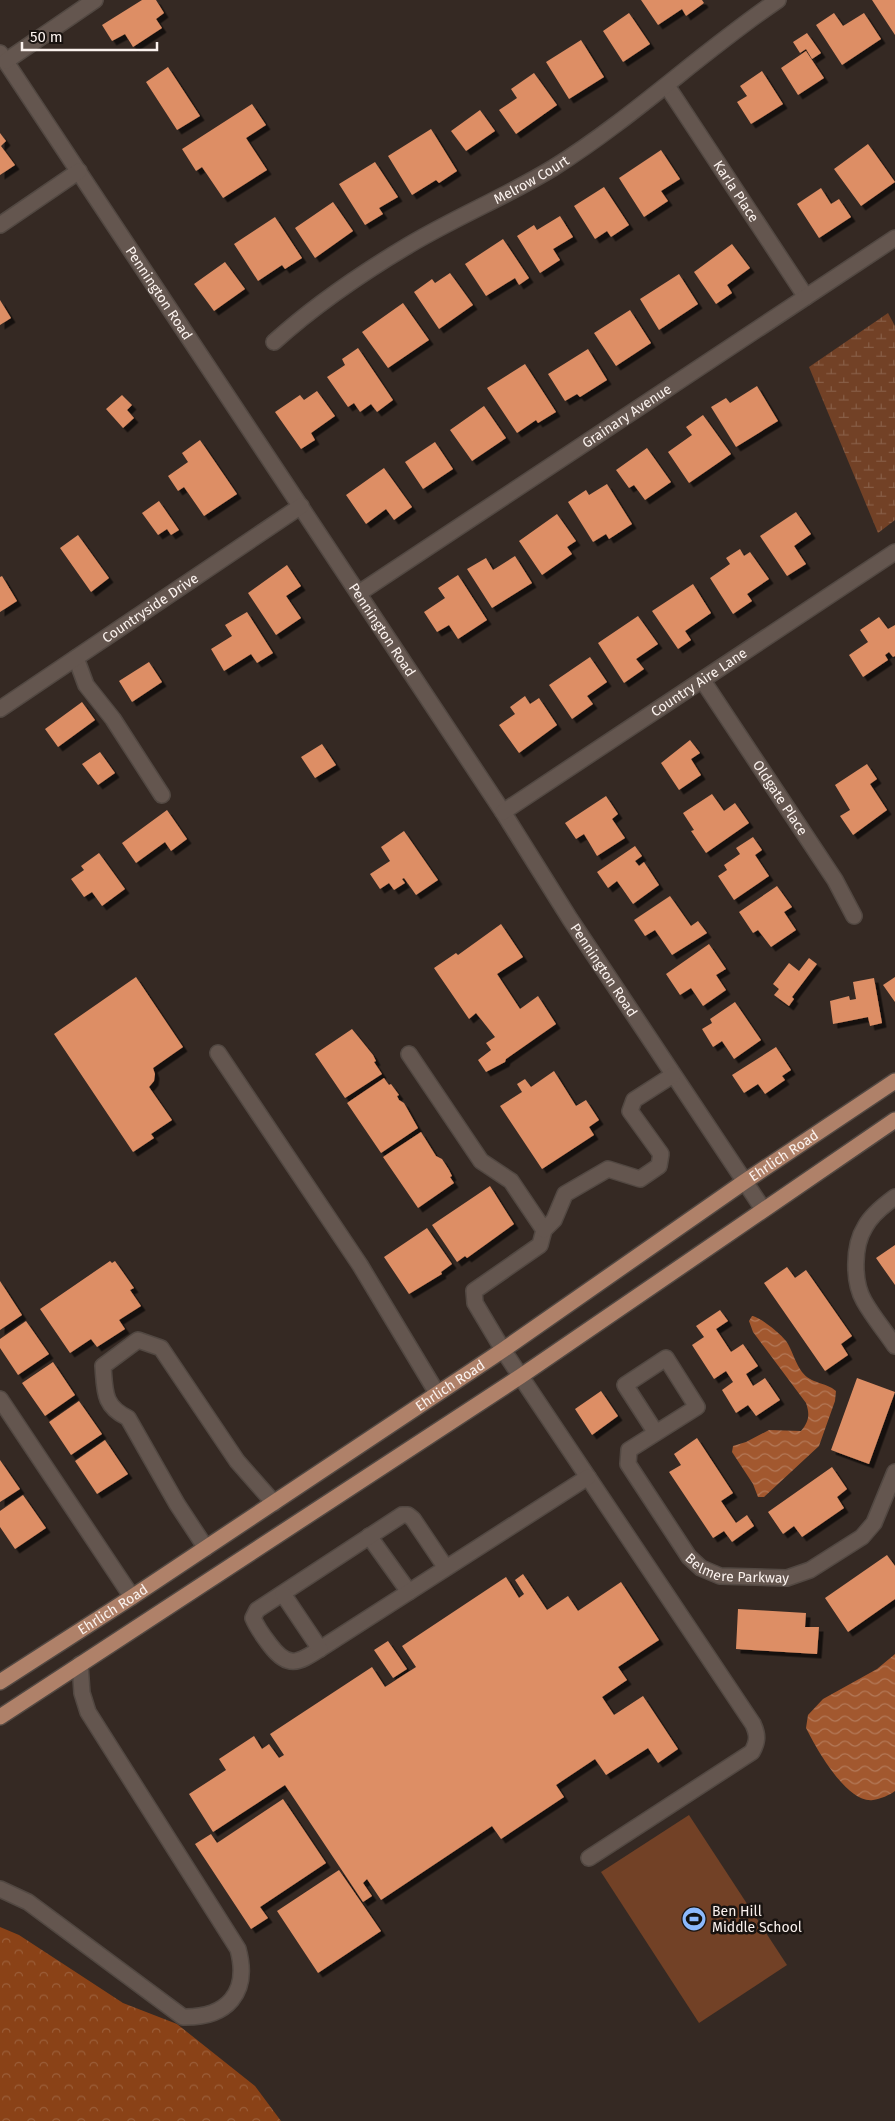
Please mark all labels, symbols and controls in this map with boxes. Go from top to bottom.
scale bar [22,20,158,52]
text: 50 m [30,28,63,46]
street label: Melrow Court [491,152,573,208]
street label: Karla Place [709,157,762,226]
street label: Pennington Road [122,243,196,343]
street label: Grainary Avenue [579,380,675,452]
street label: Countryside Drive [99,570,202,647]
street label: Pennington Road [345,580,419,680]
street label: Country Aire Lane [648,645,750,721]
street label: Oldgate Place [749,757,811,839]
street label: Pennington Road [566,920,641,1020]
street label: Ehrlich Road [746,1127,822,1185]
street label: Ehrlich Road [412,1356,488,1415]
street label: Belmere Parkway [681,1550,789,1587]
street label: Ehrlich Road [75,1581,151,1639]
place label: Ben Hill Middle School [712,1903,802,1936]
sports icon: Ben Hill Middle School [681,1906,707,1932]

